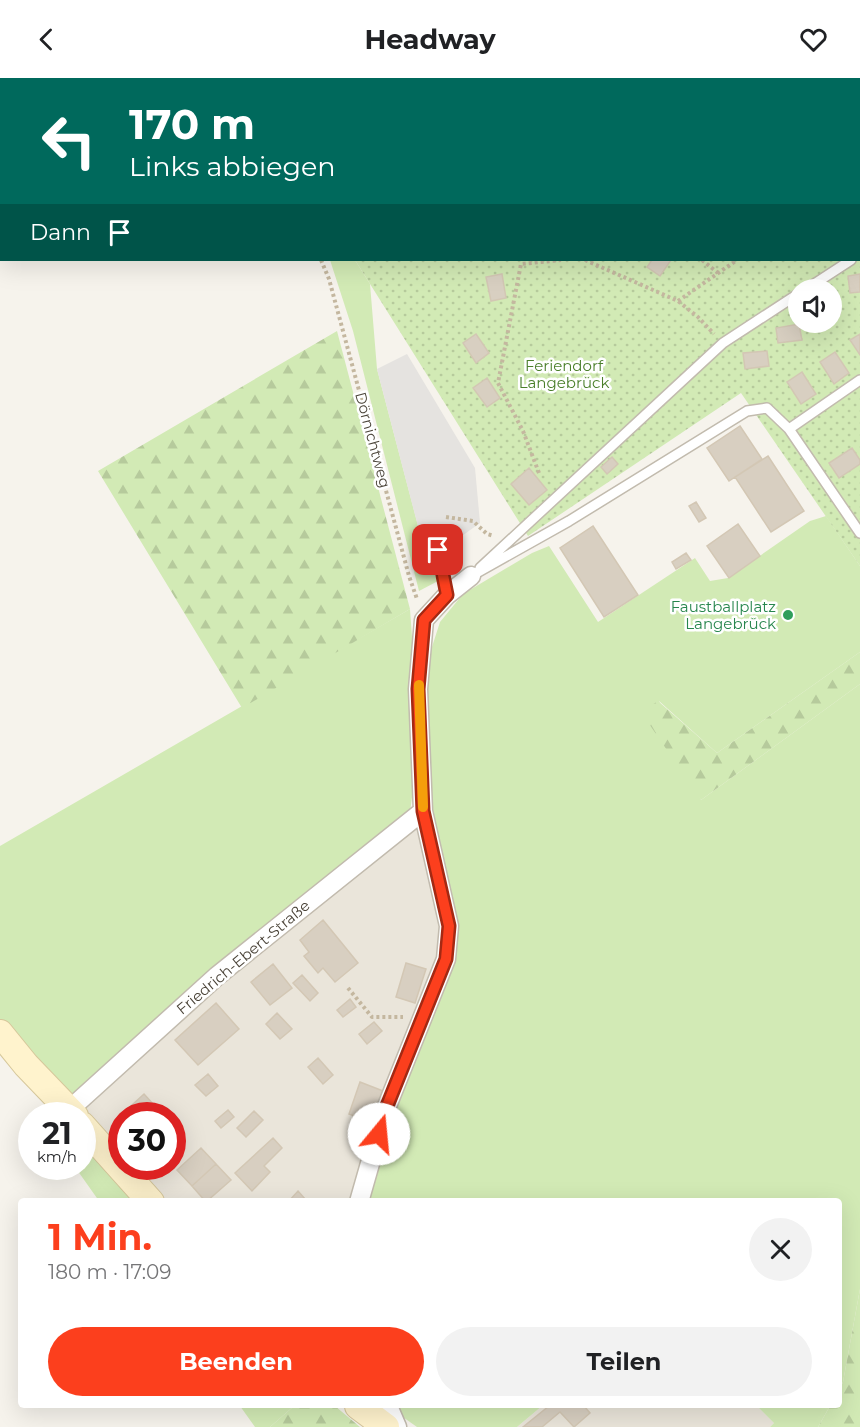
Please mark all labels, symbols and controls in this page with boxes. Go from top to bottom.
icon: back [30,23,63,56]
text: Headway [364,23,496,56]
icon: heart [797,23,830,56]
text: 170 m [129,98,255,150]
icon: left [30,102,108,180]
text: Links abbiegen [129,150,336,183]
icon: arrive [103,216,136,249]
text: Dann [30,219,91,246]
map controls [788,279,842,333]
button: sound [788,279,842,333]
park label: Feriendorf Langebrück [519,356,609,392]
street label: Dörnichtweg [351,390,395,490]
pin [412,524,463,575]
icon: arrive [421,533,454,566]
place label: Faustballplatz Langebrück [671,597,776,633]
marker: Faustballplatz Langebrück [781,608,795,622]
street label: Friedrich-Ebert-Straße [172,896,314,1018]
speed limit sign: 30 [108,1102,186,1180]
position arrow [347,1102,411,1166]
text: 21 [42,1115,72,1152]
text: km/h [37,1147,77,1166]
text: 1 Min. [48,1215,152,1259]
button: close [749,1218,812,1281]
text: 180 m · 17:09 [48,1260,171,1284]
button: Beenden [48,1327,424,1396]
button: Teilen [436,1327,812,1396]

